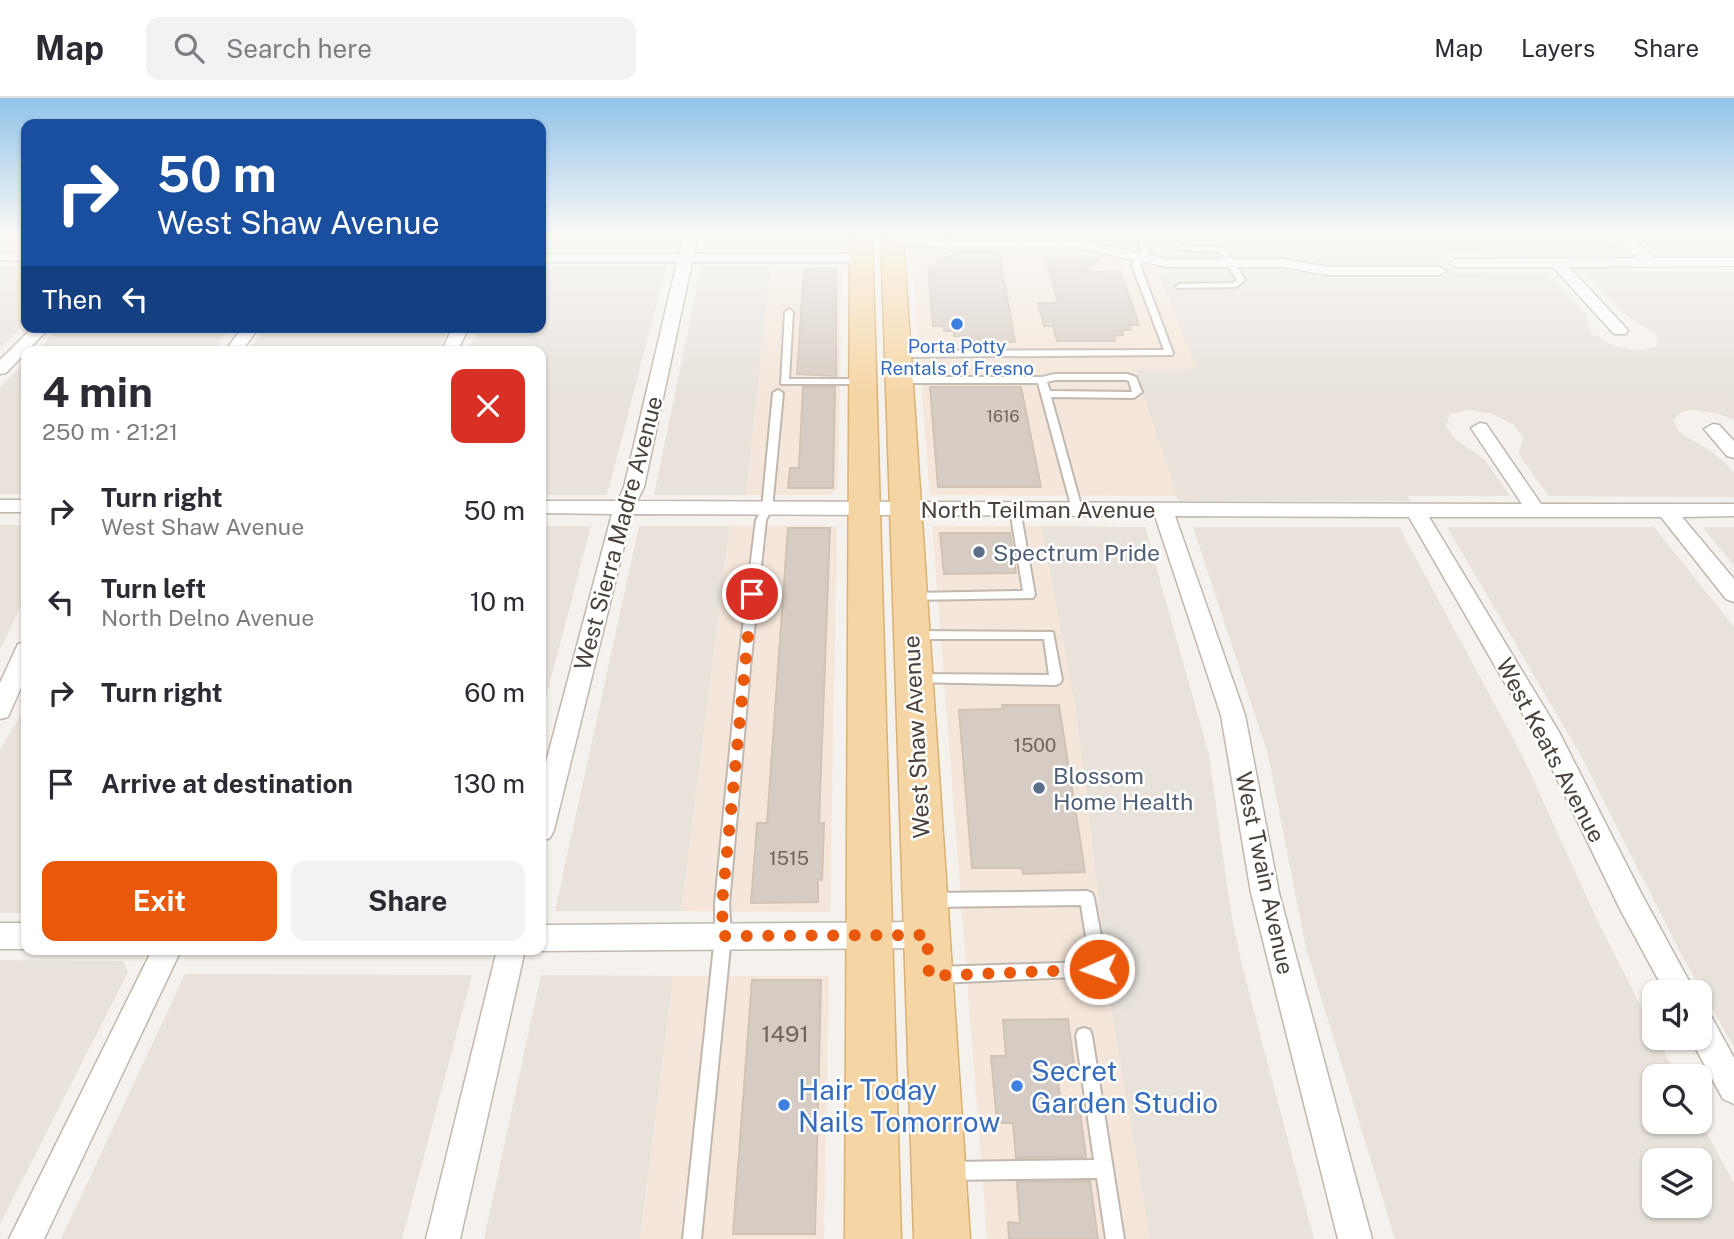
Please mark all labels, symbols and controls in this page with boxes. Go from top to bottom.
search box [146,17,636,80]
text: Map [35,29,104,67]
icon: search [170,29,208,67]
text: Search here [226,33,372,64]
text: Map [1434,34,1483,62]
text: Layers [1521,34,1595,62]
text: Share [1633,34,1699,62]
text: 50 m [157,145,277,203]
icon: right [42,147,133,238]
text: West Shaw Avenue [157,204,440,241]
icon: left [116,280,154,318]
text: Then [42,284,102,315]
marker: Porta Potty Rentals of Fresno [949,316,965,332]
place label: Porta Potty Rentals of Fresno [880,335,1034,379]
text: 4 min [42,367,153,416]
button: close [451,369,525,443]
street label: West Sierra Madre Avenue [568,393,668,673]
house number: 1616 [987,407,1020,426]
text: 250 m · 21:21 [42,418,178,445]
text: Turn right [101,482,223,513]
icon: right [42,492,80,530]
text: 50 m [464,495,525,526]
street label: North Teilman Avenue [921,496,1155,523]
text: West Shaw Avenue [101,513,304,540]
place label: Spectrum Pride [993,539,1160,566]
marker: Spectrum Pride [971,544,987,560]
pin [722,564,782,624]
text: Turn left [101,573,206,604]
icon: arrive [733,575,771,613]
icon: left [42,583,80,621]
text: 10 m [470,586,525,617]
text: North Delno Avenue [101,604,314,631]
street label: West Shaw Avenue [897,635,935,839]
street label: West Keats Avenue [1491,653,1611,847]
icon: right [42,674,80,712]
text: Turn right [101,677,223,708]
text: 60 m [464,677,525,708]
house number: 1500 [1013,734,1057,756]
place label: Blossom Home Health [1053,762,1193,815]
icon: arrive [42,765,80,803]
text: Arrive at destination [101,768,353,799]
text: 130 m [453,768,525,799]
street label: West Twain Avenue [1230,769,1300,977]
marker: Blossom Home Health [1031,780,1047,796]
house number: 1515 [769,847,809,869]
button: Exit [42,861,277,941]
button: Share [291,861,525,941]
position arrow [1062,932,1136,1006]
map controls [1642,980,1712,1218]
button: sound [1642,980,1712,1050]
house number: 1491 [761,1020,809,1047]
place label: Secret Garden Studio [1031,1054,1218,1119]
button: search [1642,1064,1712,1134]
place label: Hair Today Nails Tomorrow [798,1073,1000,1138]
marker: Secret Garden Studio [1009,1078,1025,1094]
marker: Hair Today Nails Tomorrow [776,1097,792,1113]
button: layers [1642,1148,1712,1218]

